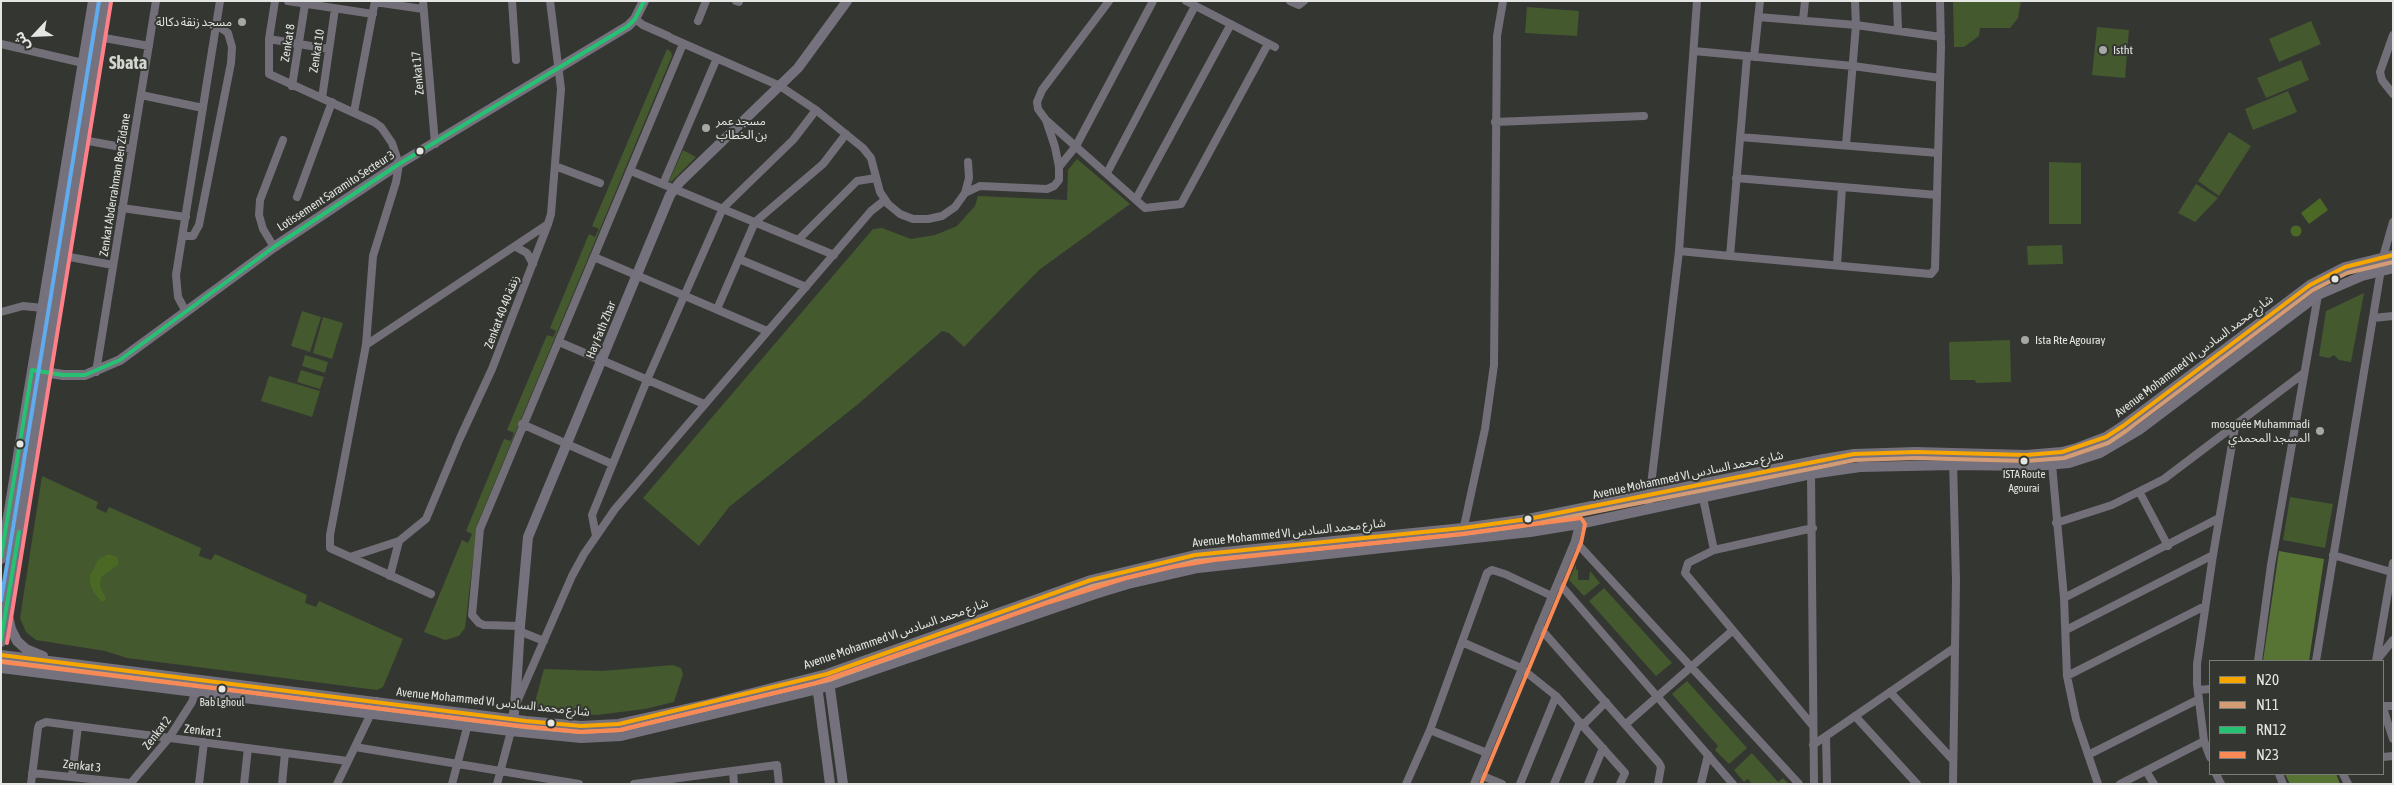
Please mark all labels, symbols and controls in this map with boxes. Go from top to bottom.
north arrow [10,10,60,60]
place label: مسجد زنقة دكالة [156,15,232,29]
marker: مسجد زنقة دكالة [236,16,248,28]
street label: Zenkat 8 [278,23,298,63]
street label: Zenkat 10 [306,28,328,74]
text: ش [10,29,33,53]
place label: Istht [2113,43,2133,57]
marker: Istht [2097,44,2109,56]
street label: Zenkat 17 [409,51,427,95]
district label: Sbata [109,52,147,74]
street label: Zenkat Abderrahman Ben Zidane [97,112,133,258]
place label: مسجد عمر بن الخطاب [716,114,767,142]
marker: مسجد عمر بن الخطاب [700,122,712,134]
unlabelled marker [415,146,425,156]
street label: Lotissement Saramito Secteur 3 [275,148,397,234]
street label: Zenkat 40 زنقة 40 [481,273,523,351]
unlabelled marker [2330,274,2340,284]
street label: Avenue Mohammed VI شارع محمد السادس [2112,292,2276,420]
street label: Hay Fath Zhar [583,299,619,361]
place label: Ista Rte Agouray [2035,333,2105,347]
marker: Ista Rte Agouray [2019,334,2031,346]
place label: mosquée Muhammadi المسجد المحمدي [2211,417,2310,445]
marker: mosquée Muhammadi المسجد المحمدي [2314,425,2326,437]
unlabelled marker [15,439,25,449]
street label: Avenue Mohammed VI شارع محمد السادس [1591,448,1785,502]
marker: ISTA Route Agourai [2019,456,2029,466]
place label: ISTA Route Agourai [2003,468,2045,494]
unlabelled marker [1523,514,1533,524]
street label: Avenue Mohammed VI شارع محمد السادس [1192,516,1386,550]
street label: Avenue Mohammed VI شارع محمد السادس [802,596,990,672]
legend [2209,660,2384,775]
text: N20 [2256,671,2279,688]
marker: Bab Lghoul [217,684,227,694]
street label: Avenue Mohammed VI شارع محمد السادس [396,685,590,719]
place label: Bab Lghoul [200,696,244,710]
text: N11 [2256,696,2279,713]
street label: Zenkat 2 [140,713,174,753]
unlabelled marker [546,718,556,728]
text: RN12 [2256,721,2286,738]
street label: Zenkat 1 [183,722,223,740]
text: N23 [2256,746,2279,763]
street label: Zenkat 3 [62,757,102,775]

